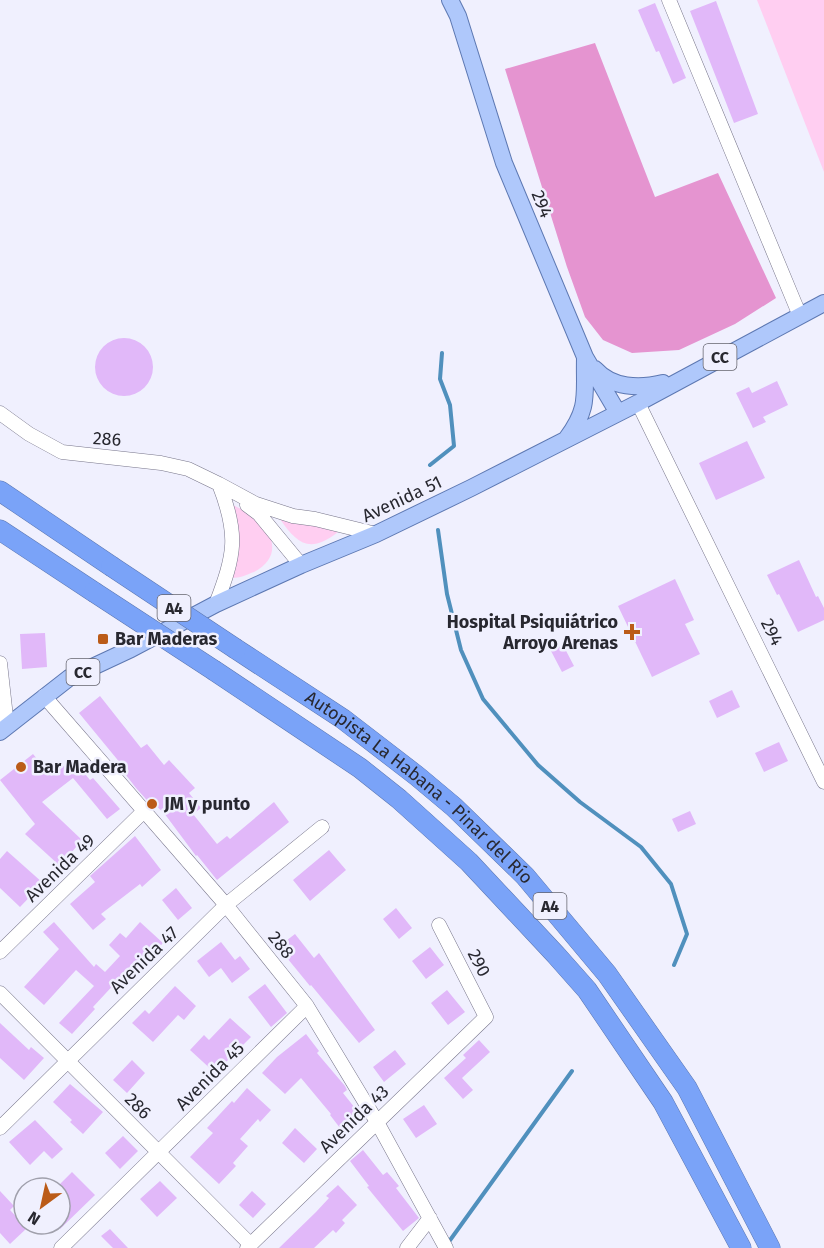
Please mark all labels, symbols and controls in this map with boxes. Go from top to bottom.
street label: 294 [527,187,558,221]
road number: CC [704,344,736,370]
street label: 286 [92,427,122,451]
street label: Avenida 51 [358,471,446,527]
road number: A4 [158,595,190,621]
place label: Hospital Psiquiátrico Arroyo Arenas [447,611,618,654]
street label: 294 [756,615,788,650]
marker: Hospital Psiquiátrico Arroyo Arenas [623,623,641,641]
place label: Bar Maderas [115,628,217,650]
marker: Bar Maderas [96,632,110,646]
road number: CC [66,659,100,685]
street label: Autopista La Habana - Pinar del Río [301,686,538,888]
place label: Bar Madera [33,756,127,778]
marker: Bar Madera [14,760,28,774]
place label: JM y punto [163,793,250,815]
marker: JM y punto [145,797,159,811]
street label: Avenida 49 [21,829,99,907]
road number: A4 [534,893,566,919]
street label: Avenida 47 [105,922,183,998]
street label: 288 [263,927,299,963]
street label: 290 [463,945,495,981]
street label: Avenida 45 [171,1037,249,1115]
street label: Avenida 43 [315,1080,393,1158]
street label: 286 [120,1088,156,1124]
north arrow [12,1176,72,1236]
text: N [24,1207,44,1229]

